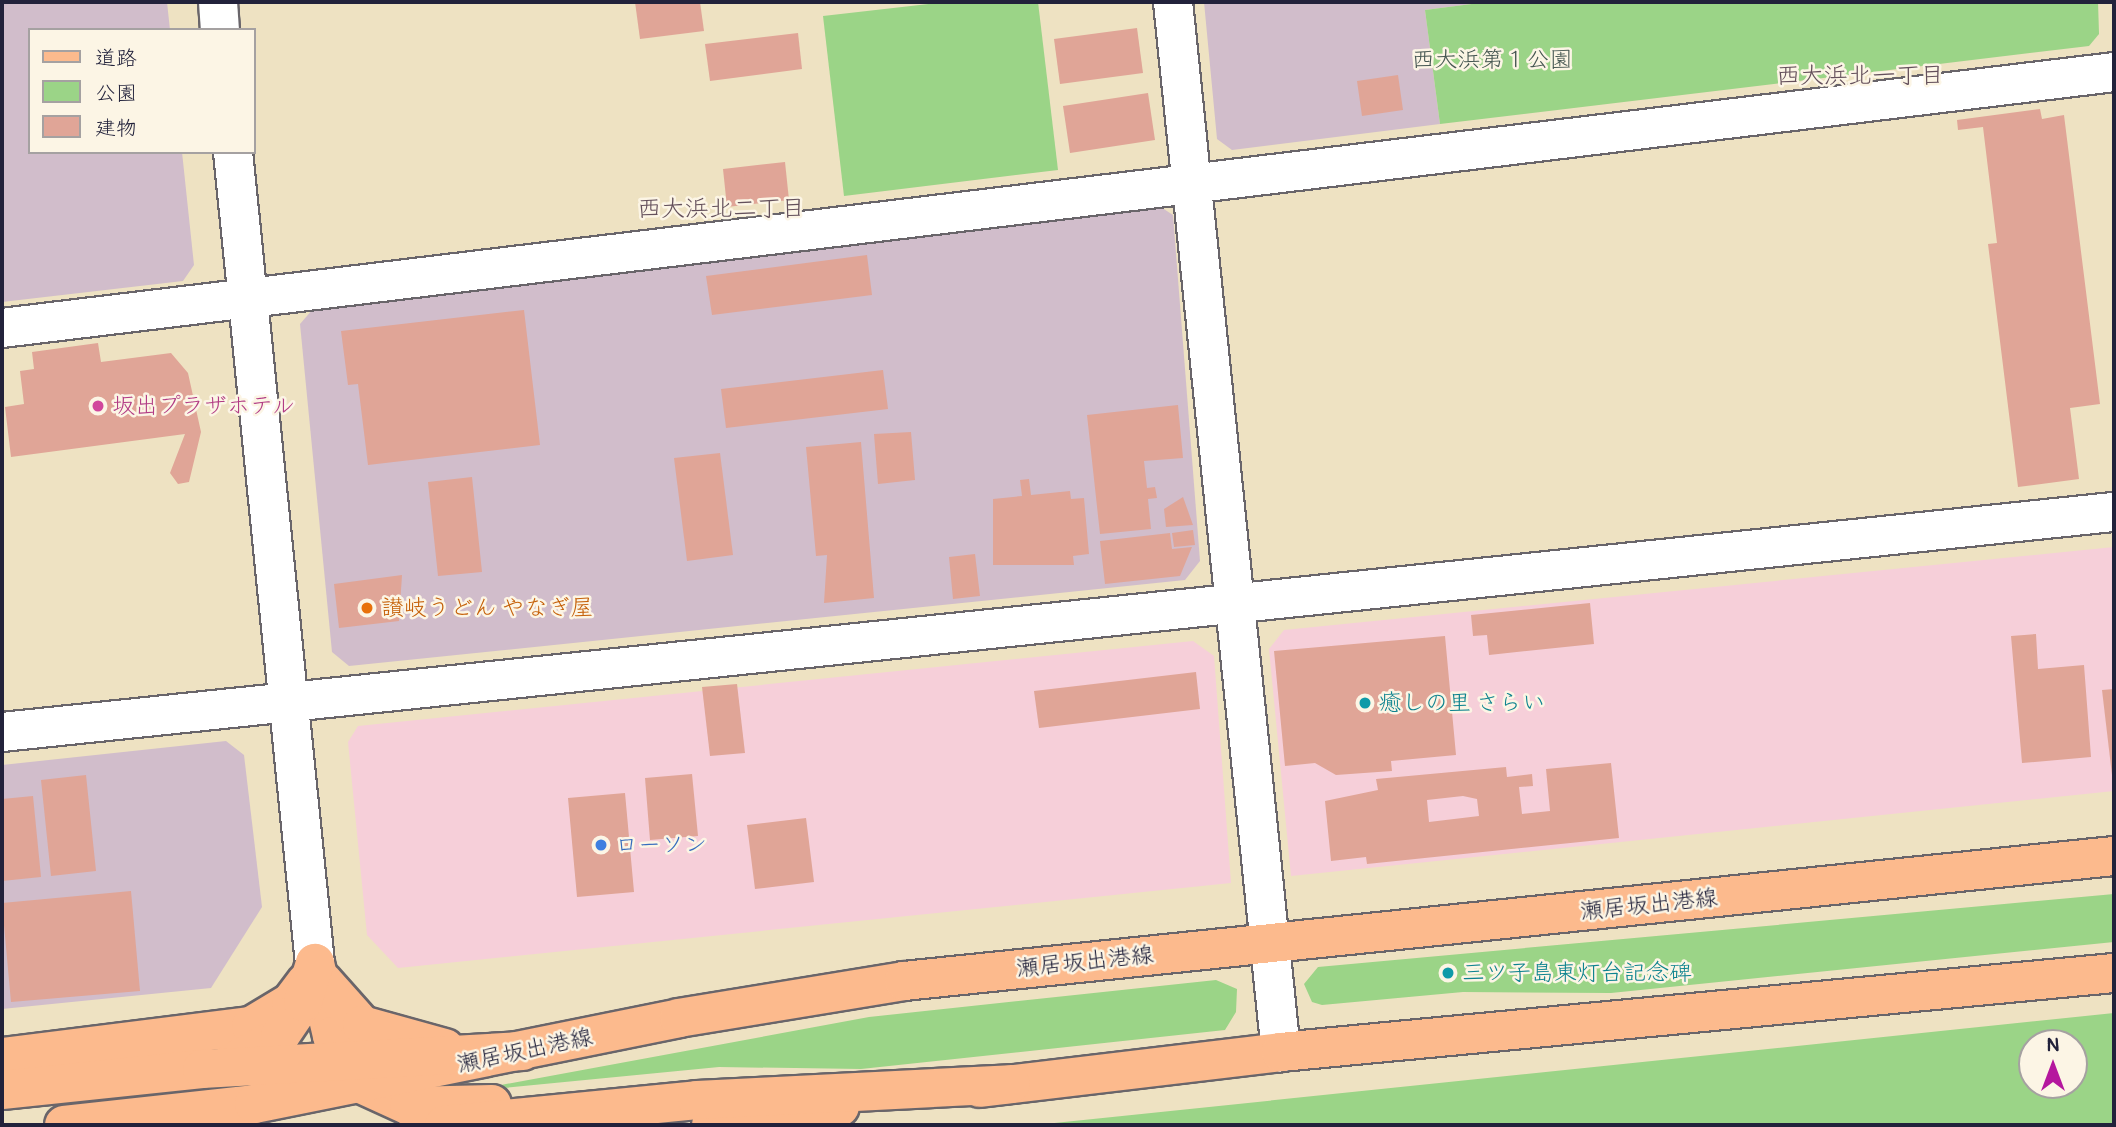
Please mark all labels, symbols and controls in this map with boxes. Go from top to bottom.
legend [28,28,256,154]
text: 道路 [95,45,137,72]
park label: 西大浜第１公園 [1412,46,1572,74]
district label: 西大浜北一丁目 [1776,62,1944,90]
text: 公園 [95,80,137,107]
text: 建物 [95,115,137,142]
district label: 西大浜北二丁目 [637,195,805,223]
place label: 坂出プラザホテル [112,392,296,420]
marker: 坂出プラザホテル [90,398,106,414]
place label: 讃岐うどん やなぎ屋 [381,594,593,622]
marker: 讃岐うどん やなぎ屋 [359,600,375,616]
place label: 癒しの里 さらい [1379,689,1545,717]
marker: 癒しの里 さらい [1357,695,1373,711]
place label: ローソン [615,831,707,859]
marker: ローソン [593,837,609,853]
street label: 瀬居坂出港線 [1579,884,1719,926]
street label: 瀬居坂出港線 [1015,941,1155,983]
place label: 三ツ子島東灯台記念碑 [1462,959,1692,987]
marker: 三ツ子島東灯台記念碑 [1440,965,1456,981]
street label: 瀬居坂出港線 [455,1023,595,1079]
north arrow [2018,1029,2088,1099]
text: N [2047,1033,2059,1057]

